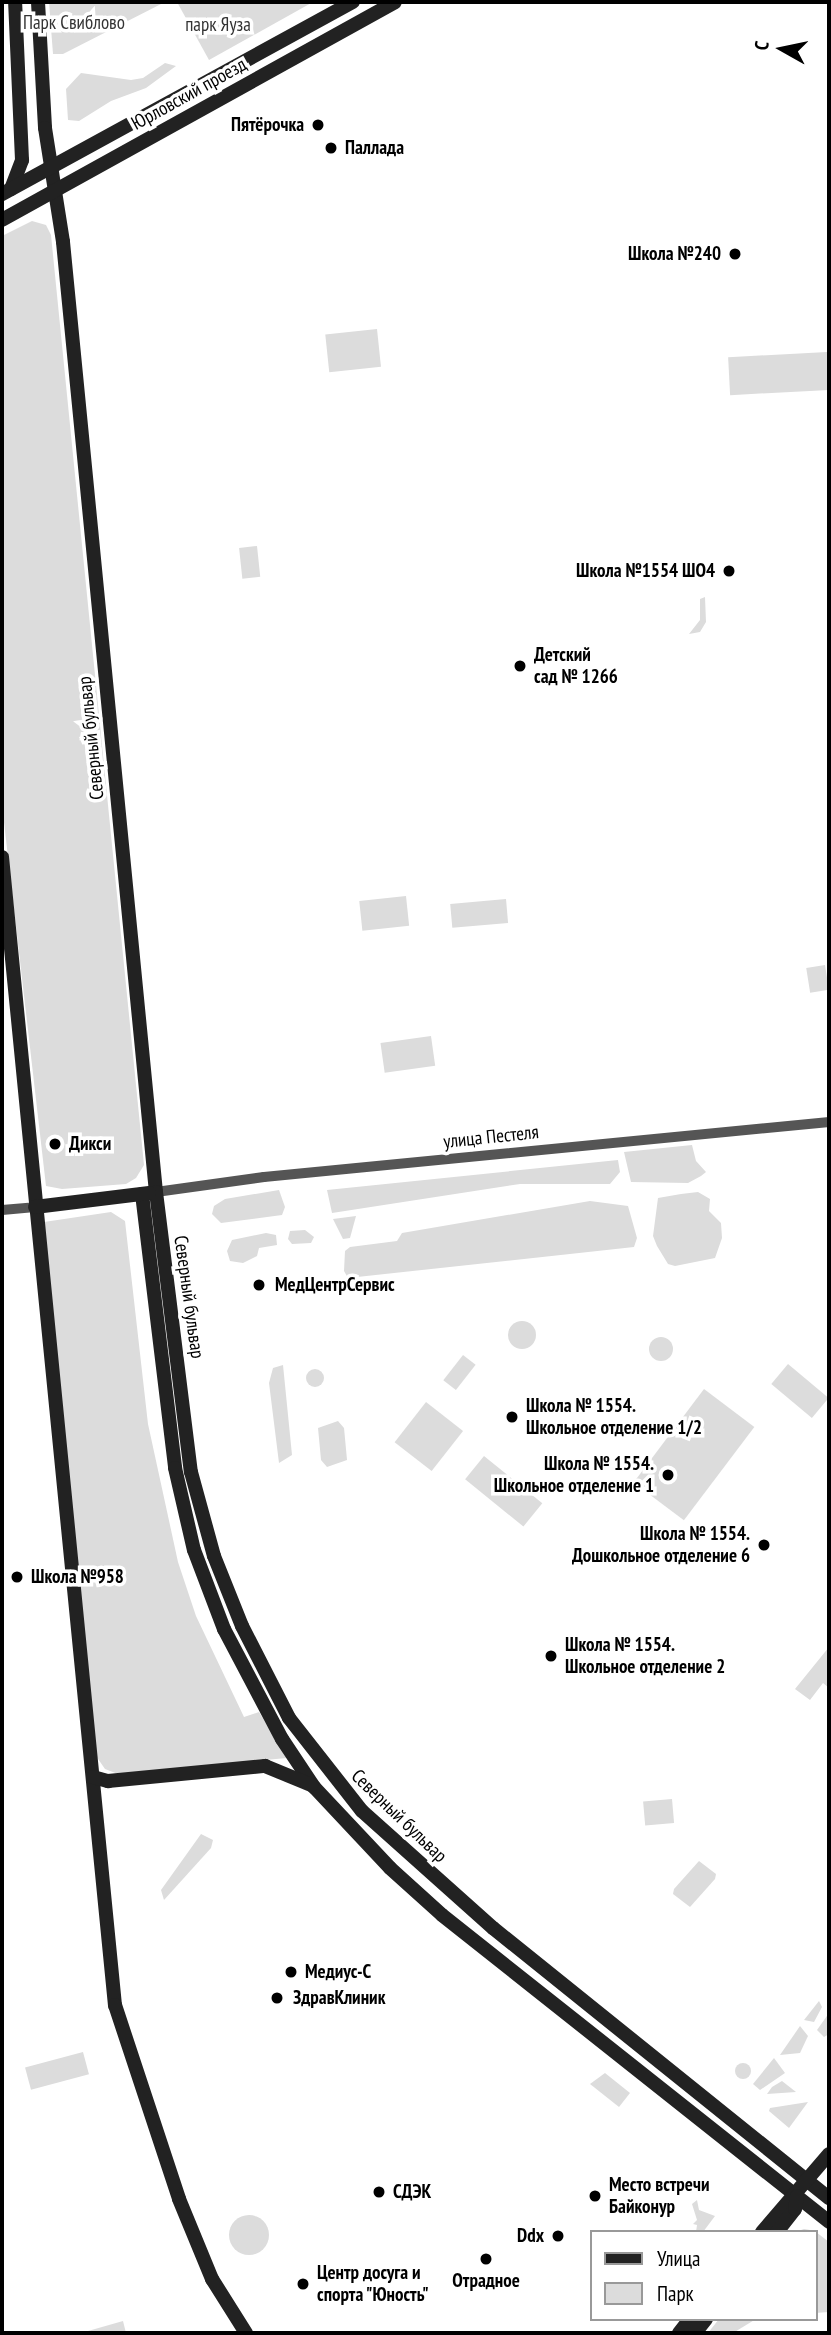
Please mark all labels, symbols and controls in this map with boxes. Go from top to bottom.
park label: Парк Свиблово [23,12,125,34]
park label: парк Яуза [185,14,251,36]
north arrow [747,14,817,84]
text: С [749,40,774,52]
street label: Юрловский проезд [128,53,250,135]
place label: Пятёрочка [231,114,304,136]
marker: Пятёрочка [310,117,326,133]
place label: Паллада [345,137,404,159]
marker: Паллада [323,140,339,156]
place label: Школа №240 [628,243,721,265]
marker: Школа №240 [727,246,743,262]
place label: Школа №1554 ШО4 [576,560,715,582]
marker: Школа №1554 ШО4 [721,563,737,579]
place label: Детский сад № 1266 [534,644,618,688]
marker: Детский сад № 1266 [512,658,528,674]
street label: Северный бульвар [73,675,109,801]
street label: улица Пестеля [442,1121,540,1153]
place label: Дикси [69,1133,111,1155]
marker: Дикси [47,1136,63,1152]
street label: Северный бульвар [169,1234,209,1360]
place label: МедЦентрСервис [275,1274,395,1296]
marker: МедЦентрСервис [249,1275,269,1295]
place label: Школа № 1554. Школьное отделение 1/2 [526,1395,702,1439]
marker: Школа № 1554. Школьное отделение 1/2 [504,1409,520,1425]
place label: Школа № 1554. Школьное отделение 1 [494,1453,654,1497]
marker: Школа № 1554. Школьное отделение 1 [660,1467,676,1483]
place label: Школа № 1554. Дошкольное отделение 6 [572,1523,750,1567]
marker: Школа № 1554. Дошкольное отделение 6 [756,1537,772,1553]
place label: Школа №958 [31,1566,124,1588]
marker: Школа №958 [9,1569,25,1585]
place label: Школа № 1554. Школьное отделение 2 [565,1634,725,1678]
marker: Школа № 1554. Школьное отделение 2 [543,1648,559,1664]
street label: Северный бульвар [346,1765,452,1867]
place label: Медиус-С [305,1961,371,1983]
marker: Медиус-С [283,1964,299,1980]
place label: ЗдравКлиник [293,1987,385,2009]
marker: ЗдравКлиник [267,1988,287,2008]
place label: Место встречи Байконур [609,2174,709,2218]
place label: СДЭК [393,2181,431,2203]
marker: СДЭК [371,2184,387,2200]
marker: Место встречи Байконур [587,2188,603,2204]
place label: Ddx [517,2225,544,2247]
marker: Ddx [550,2228,566,2244]
legend [590,2230,817,2321]
text: Улица [657,2245,700,2272]
marker: Отрадное [478,2251,494,2267]
place label: Центр досуга и спорта "Юность" [317,2262,430,2306]
place label: Отрадное [452,2270,520,2292]
marker: Центр досуга и спорта "Юность" [295,2276,311,2292]
text: Парк [657,2280,694,2307]

